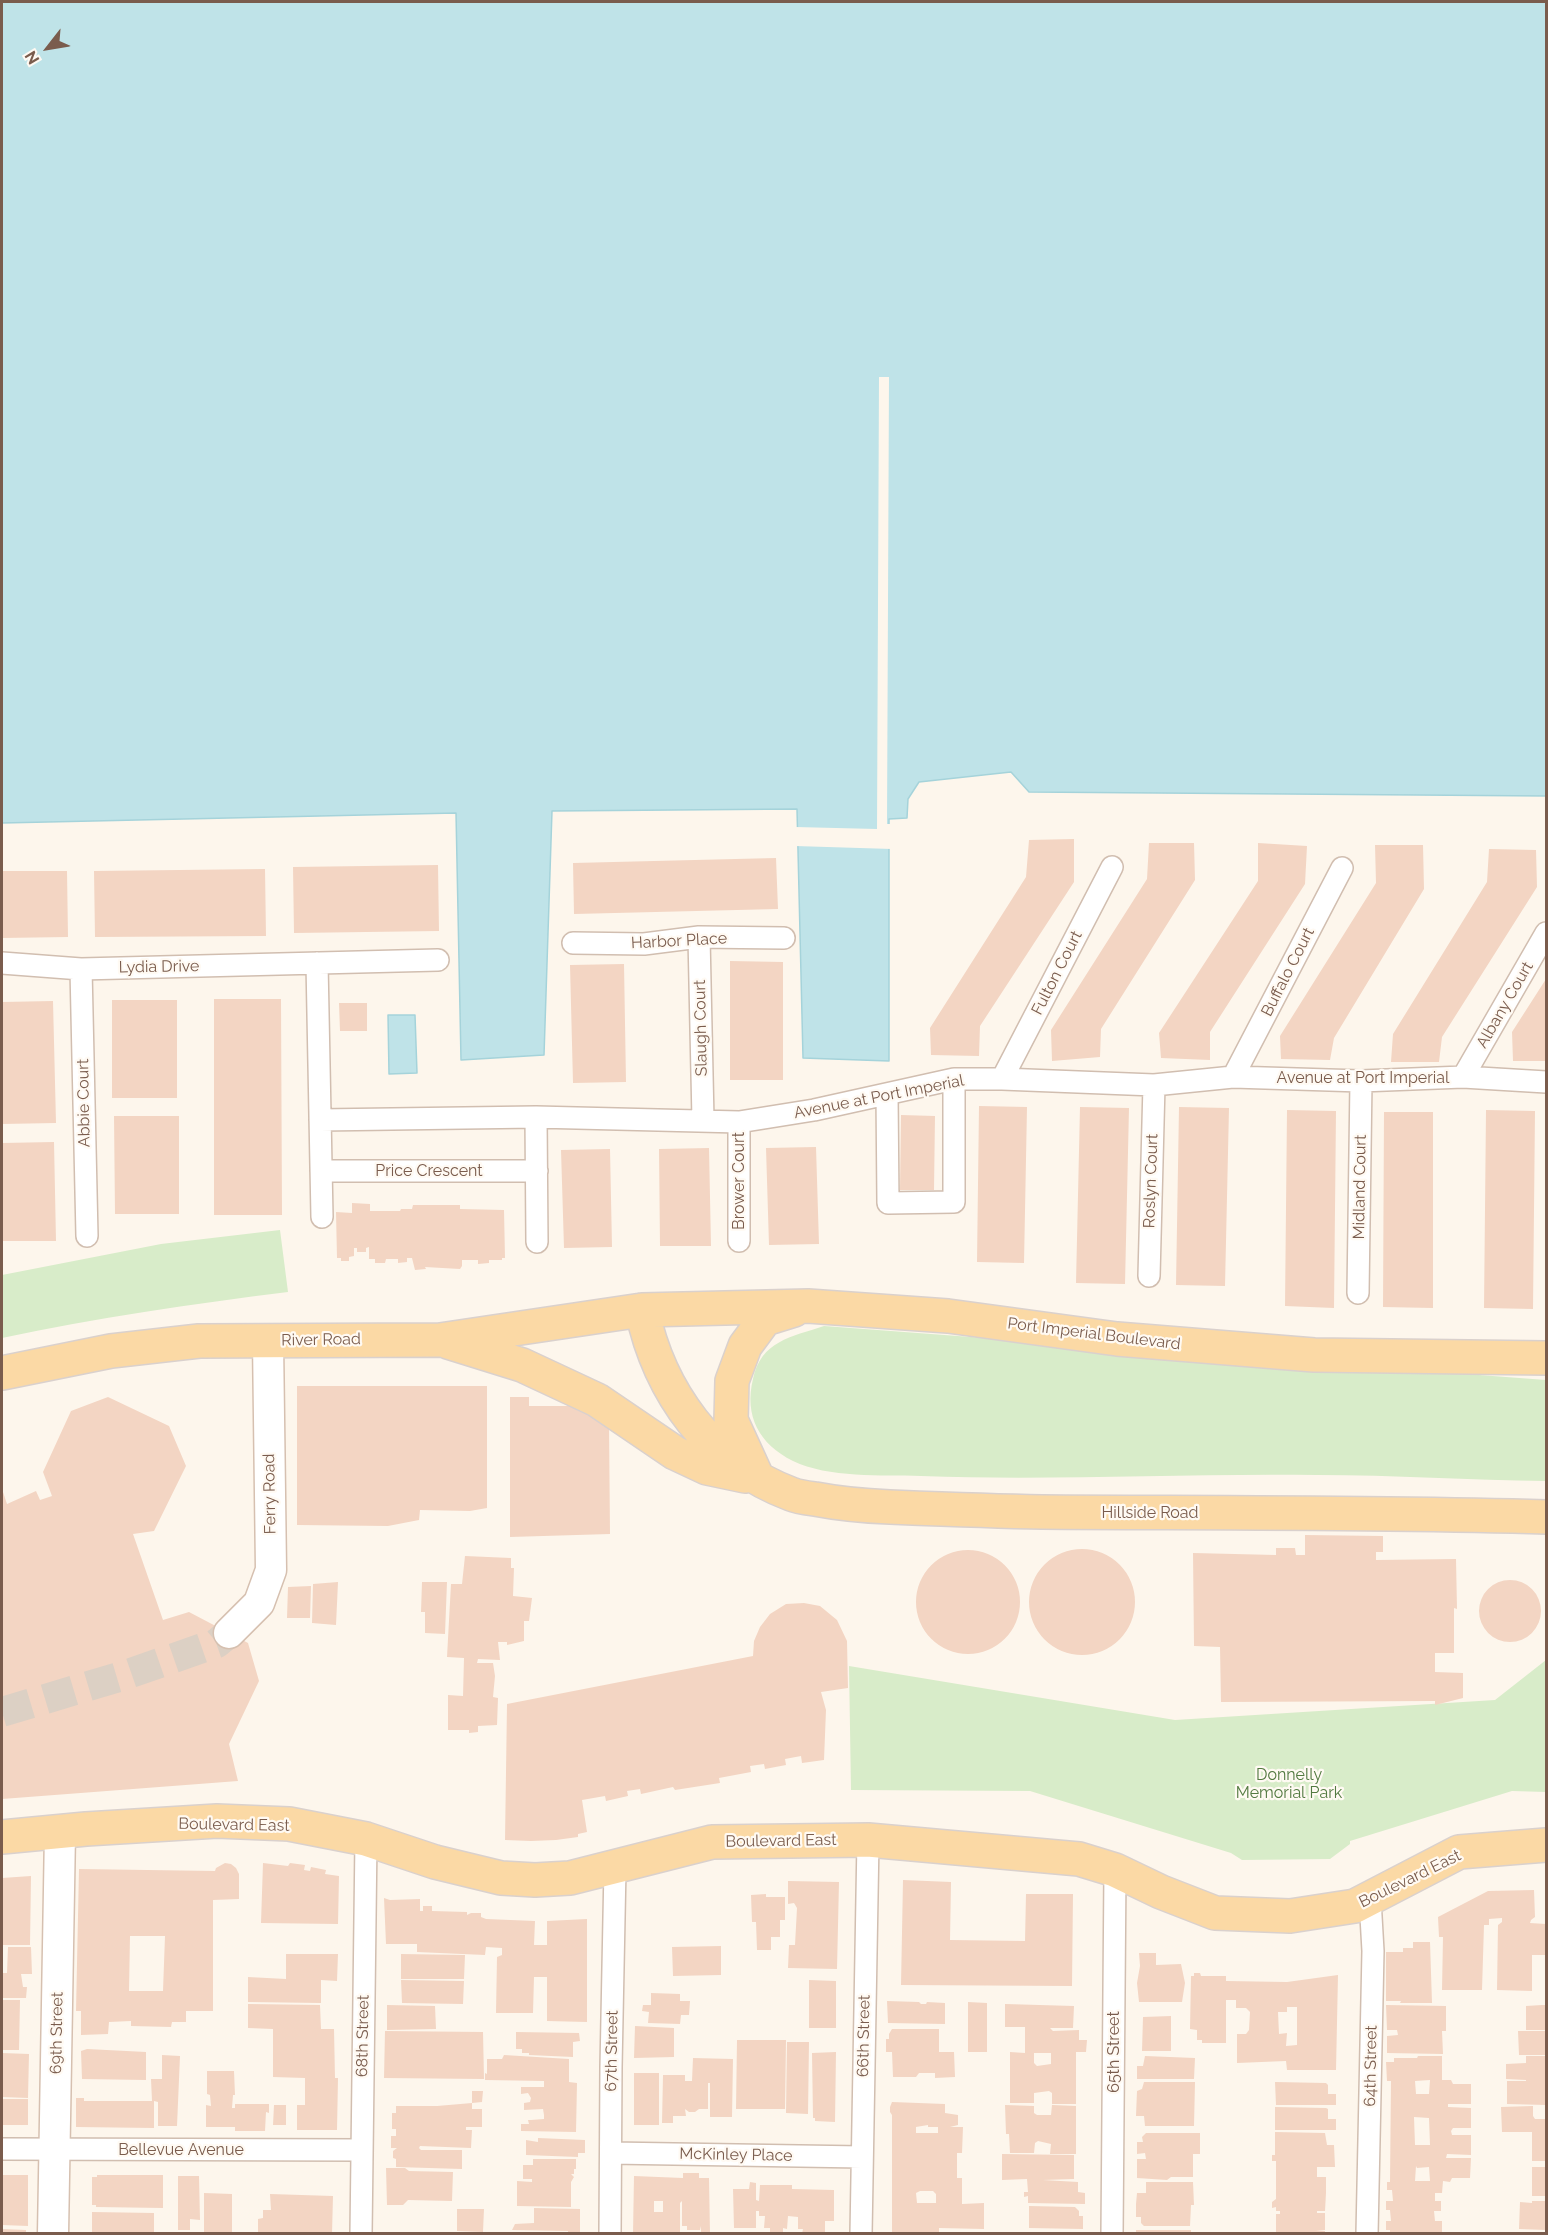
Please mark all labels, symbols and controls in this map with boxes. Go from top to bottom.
north arrow [18,18,78,78]
text: N [21,47,43,68]
street label: Buffalo Court [1257,924,1319,1020]
street label: Fulton Court [1028,928,1086,1018]
street label: Harbor Place [630,929,728,953]
street label: Lydia Drive [118,957,200,977]
street label: Albany Court [1473,958,1537,1052]
street label: Slaugh Court [691,980,711,1076]
street label: Abbie Court [74,1059,94,1147]
street label: Avenue at Port Imperial [1277,1068,1449,1088]
street label: Avenue at Port Imperial [792,1071,966,1123]
street label: Brower Court [729,1132,749,1230]
street label: Roslyn Court [1140,1133,1162,1229]
street label: Midland Court [1349,1134,1371,1240]
street label: Price Crescent [375,1161,483,1181]
street label: Port Imperial Boulevard [1006,1314,1182,1354]
street label: River Road [281,1330,361,1350]
street label: Ferry Road [260,1454,280,1534]
street label: Hillside Road [1101,1503,1199,1523]
park label: Donnelly Memorial Park [1236,1765,1342,1803]
street label: Boulevard East [178,1814,290,1836]
street label: Boulevard East [725,1830,837,1852]
street label: Boulevard East [1356,1846,1464,1912]
street label: 69th Street [47,1992,67,2074]
street label: 68th Street [353,1995,373,2077]
street label: 66th Street [854,1995,874,2077]
street label: 67th Street [602,2010,622,2092]
street label: 65th Street [1104,2011,1124,2093]
street label: 64th Street [1361,2025,1381,2107]
street label: Bellevue Avenue [118,2140,244,2160]
street label: McKinley Place [679,2144,793,2166]

